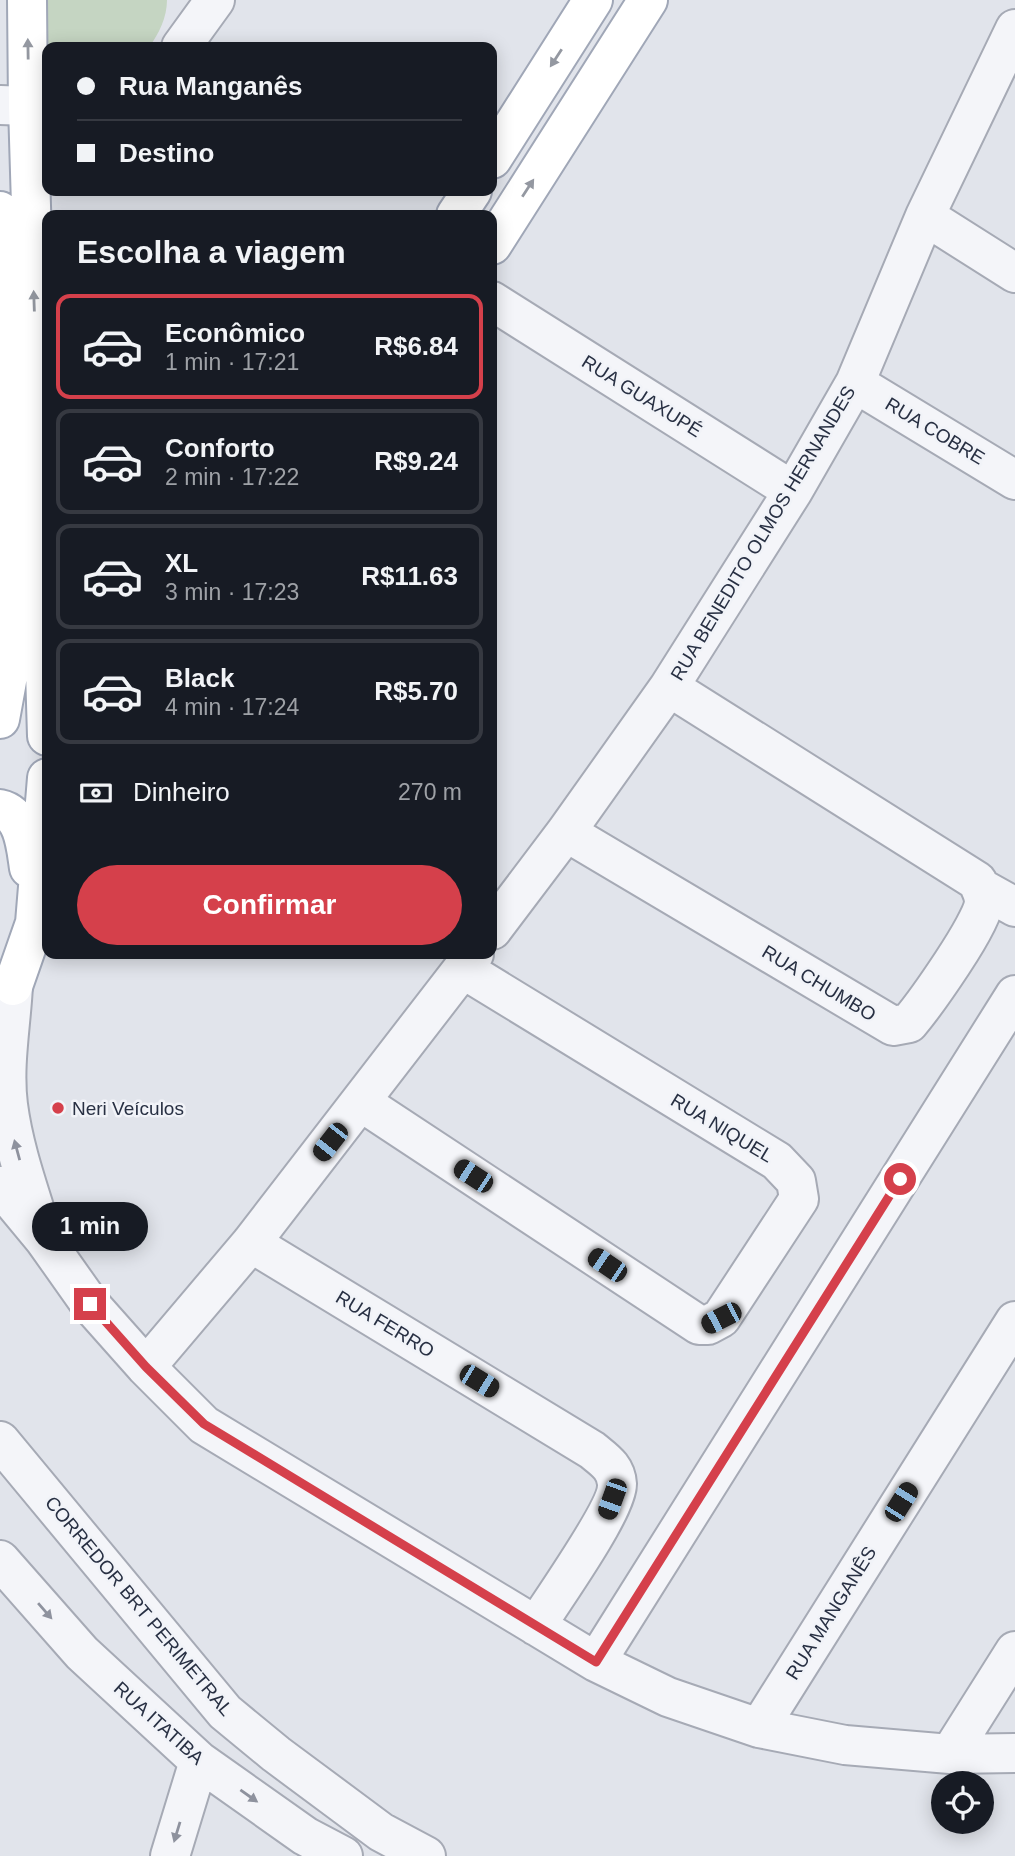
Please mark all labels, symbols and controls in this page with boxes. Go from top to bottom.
one-way arrow [22,38,34,60]
one-way arrow [550,48,563,67]
text: Rua Manganês [119,71,303,101]
text: Destino [119,138,214,168]
one-way arrow [522,178,535,197]
text: Escolha a viagem [77,234,346,270]
one-way arrow [29,290,40,312]
icon: car [81,315,144,378]
text: Econômico [165,318,305,348]
text: R$6.84 [374,331,458,361]
text: 1 min · 17:21 [165,349,299,375]
street label: RUA GUAXUPÉ [578,351,706,441]
street label: RUA BENEDITO OLMOS HERNANDES [667,382,859,684]
street label: RUA COBRE [882,393,988,469]
icon: car [81,430,144,493]
text: Conforto [165,433,275,463]
text: R$9.24 [374,446,458,476]
text: 2 min · 17:22 [165,464,299,490]
icon: car [81,545,144,608]
text: XL [165,548,198,578]
text: R$11.63 [361,561,458,591]
text: 3 min · 17:23 [165,579,299,605]
icon: car [81,660,144,723]
text: Black [165,663,234,693]
text: R$5.70 [374,676,458,706]
text: 4 min · 17:24 [165,694,299,720]
icon: cash [77,774,115,812]
text: Dinheiro [133,777,230,807]
text: 270 m [398,779,462,805]
button: Confirmar [77,865,462,945]
street label: RUA CHUMBO [758,941,880,1025]
street label: RUA NIQUEL [667,1089,777,1167]
place label: Neri Veículos [72,1098,184,1119]
marker: Neri Veículos [50,1100,66,1116]
car [309,1119,352,1165]
one-way arrow [11,1139,21,1160]
car [450,1156,497,1196]
route start [884,1163,916,1195]
callout: 1 min [32,1202,148,1252]
text: 1 min [60,1213,120,1239]
car [584,1245,631,1285]
street label: RUA FERRO [332,1286,438,1362]
route end [74,1288,106,1320]
car [698,1299,745,1337]
car [456,1361,503,1401]
car [595,1476,630,1522]
car [881,1479,922,1525]
street label: CORREDOR BRT PERIMETRAL [41,1492,237,1720]
street label: RUA MANGANÊS [782,1543,880,1683]
one-way arrow [37,1602,53,1620]
street label: RUA ITATIBA [110,1677,208,1769]
map controls [931,1771,994,1834]
button: locate [931,1771,994,1834]
one-way arrow [240,1789,258,1803]
one-way arrow [171,1822,182,1843]

